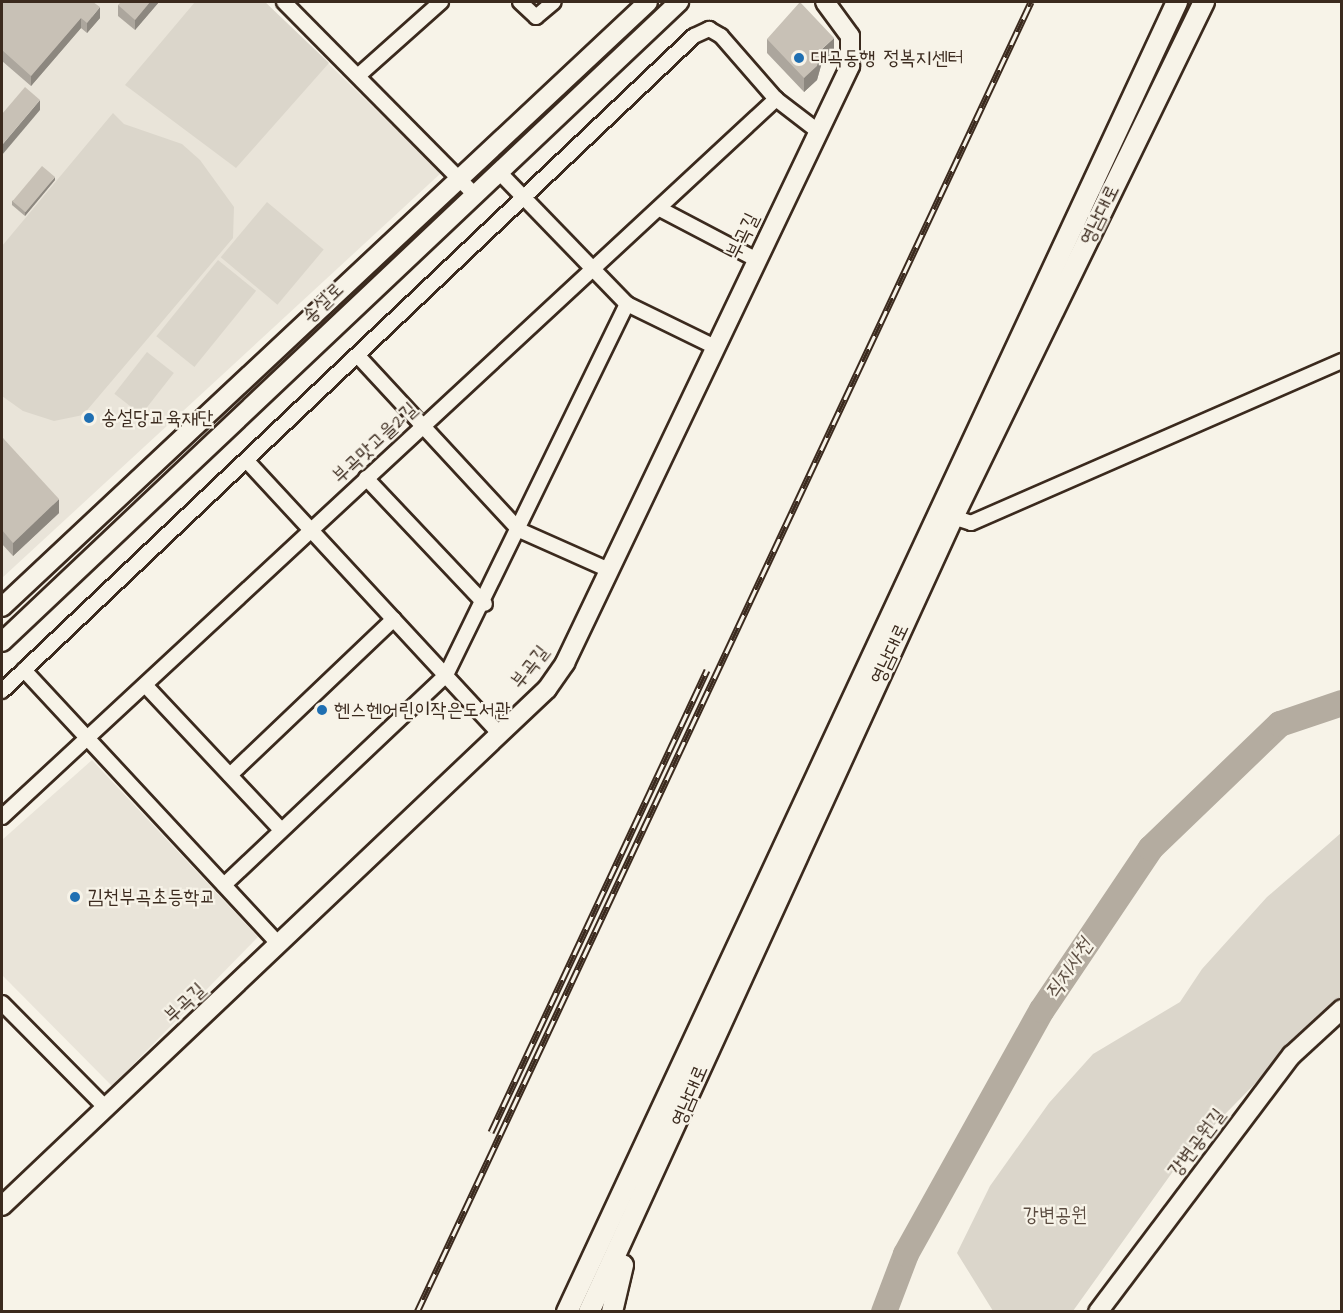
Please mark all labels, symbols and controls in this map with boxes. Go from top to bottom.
place label: 대곡동행 정복지센터 [811,46,964,70]
marker: 대곡동행 정복지센터 [792,51,806,65]
street label: 영남대로 [1075,181,1125,249]
street label: 부곡길 [722,209,764,263]
street label: 송설로 [297,278,349,328]
street label: 부곡맛고을2길 [327,397,423,489]
place label: 송설당교육재단 [101,406,214,430]
marker: 송설당교육재단 [82,411,96,425]
street label: 영남대로 [866,620,914,688]
street label: 부곡길 [506,641,554,693]
place label: 헨스헨어린이작은도서관 [334,698,511,722]
marker: 헨스헨어린이작은도서관 [315,703,329,717]
place label: 김천부곡초등학교 [87,885,216,909]
marker: 김천부곡초등학교 [68,890,82,904]
water label: 직지사천 [1040,934,1098,1004]
street label: 부곡길 [159,978,211,1028]
street label: 영남대로 [666,1062,714,1130]
street label: 강변공원길 [1163,1104,1231,1182]
park label: 강변공원 [1023,1203,1087,1227]

